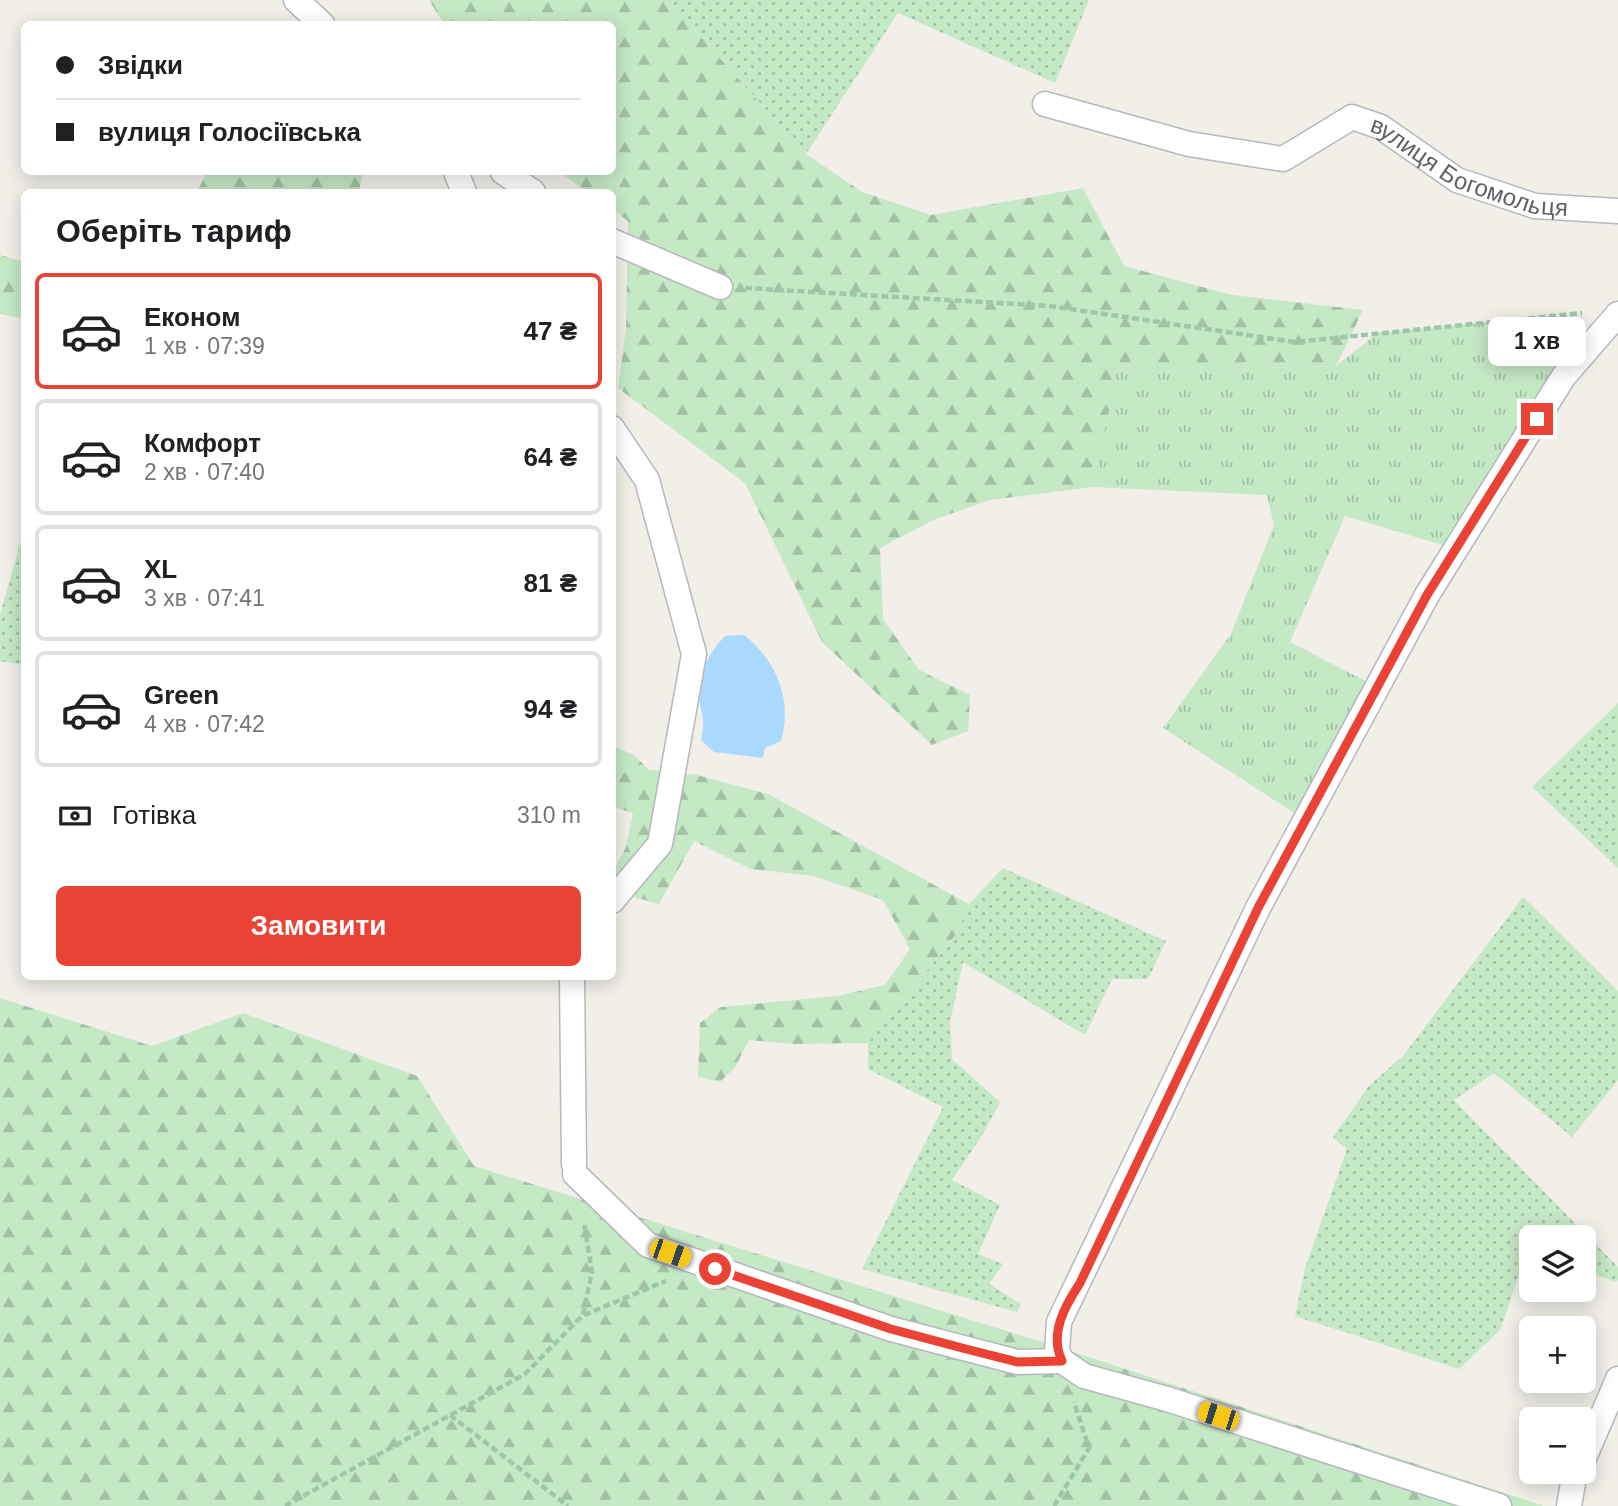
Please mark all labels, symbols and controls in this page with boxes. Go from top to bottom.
text: Звідки [98,50,183,80]
street label: вулиця Богомольця [1367,110,1569,221]
text: вулиця Голосіївська [98,117,361,147]
text: Оберіть тариф [56,213,292,249]
icon: car [60,300,123,363]
text: Економ [144,302,240,332]
text: 47 ₴ [524,316,577,346]
callout: 1 хв [1488,318,1586,366]
text: 1 хв [1514,328,1560,354]
text: 1 хв · 07:39 [144,333,265,359]
route end [1521,403,1553,435]
icon: car [60,426,123,489]
text: Комфорт [144,428,261,458]
text: 64 ₴ [524,442,577,472]
text: 2 хв · 07:40 [144,459,265,485]
icon: car [60,552,123,615]
text: XL [144,554,177,584]
text: 81 ₴ [524,568,577,598]
text: 3 хв · 07:41 [144,585,265,611]
icon: car [60,678,123,741]
text: Green [144,680,219,710]
text: 94 ₴ [524,694,577,724]
text: 4 хв · 07:42 [144,711,265,737]
icon: cash [56,797,94,835]
text: Готівка [112,800,196,830]
text: 310 m [517,802,581,828]
button: Замовити [56,886,581,966]
map controls [1519,1225,1596,1484]
button: layers [1519,1225,1596,1302]
car [647,1236,694,1270]
route start [699,1253,731,1285]
button: + [1519,1316,1596,1393]
car [1195,1400,1242,1432]
button: − [1519,1407,1596,1484]

